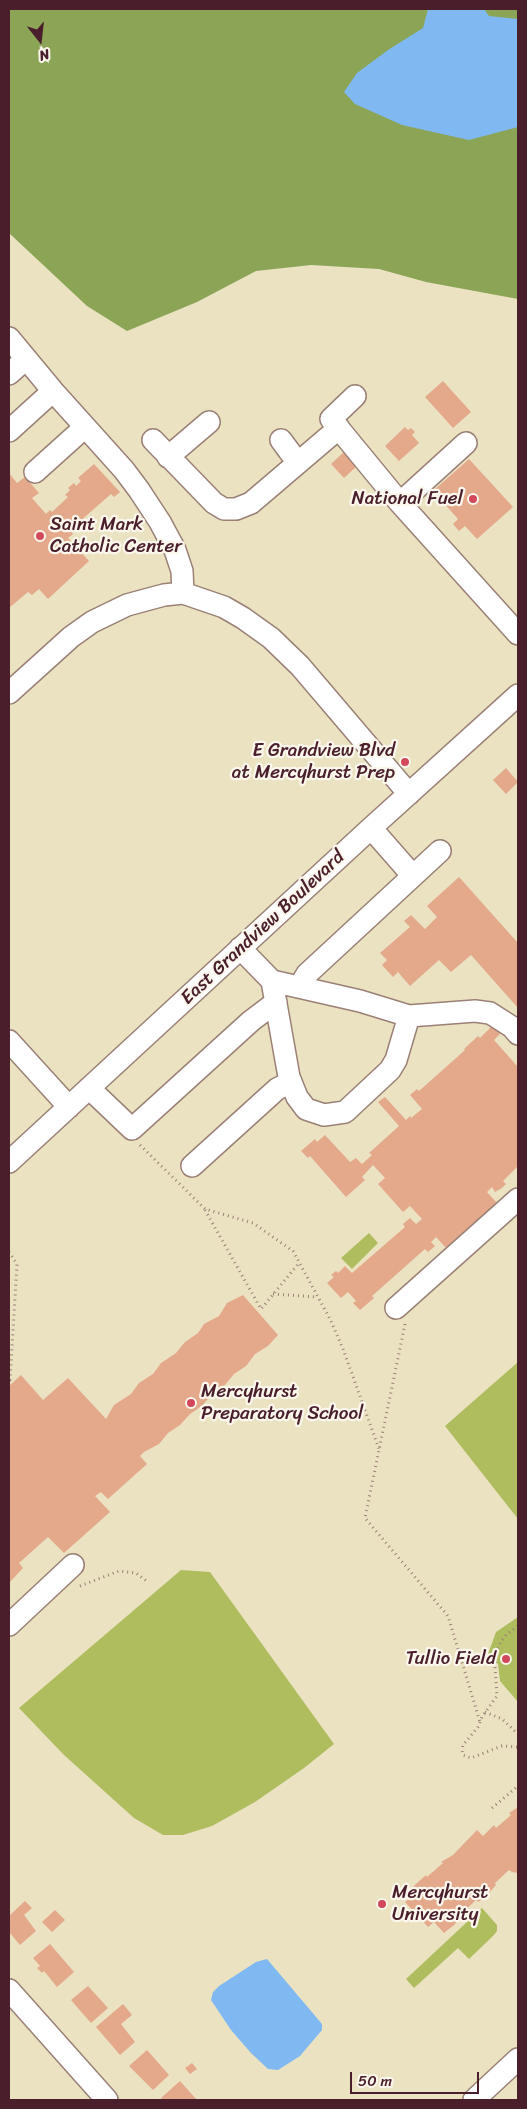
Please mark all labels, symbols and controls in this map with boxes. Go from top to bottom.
north arrow [15,15,65,65]
text: N [36,42,52,68]
place label: National Fuel [351,488,463,510]
marker: National Fuel [467,493,479,505]
place label: Saint Mark Catholic Center [50,514,182,558]
marker: Saint Mark Catholic Center [34,530,46,542]
place label: E Grandview Blvd at Mercyhurst Prep [232,740,395,784]
marker: E Grandview Blvd at Mercyhurst Prep [399,756,411,768]
street label: East Grandview Boulevard [176,846,350,1010]
place label: Mercyhurst Preparatory School [201,1381,363,1425]
marker: Mercyhurst Preparatory School [185,1397,197,1409]
place label: Tullio Field [406,1648,496,1670]
marker: Tullio Field [500,1653,512,1665]
place label: Mercyhurst University [392,1882,488,1926]
marker: Mercyhurst University [376,1898,388,1910]
scale bar [352,2062,481,2094]
text: 50 m [358,2068,392,2094]

